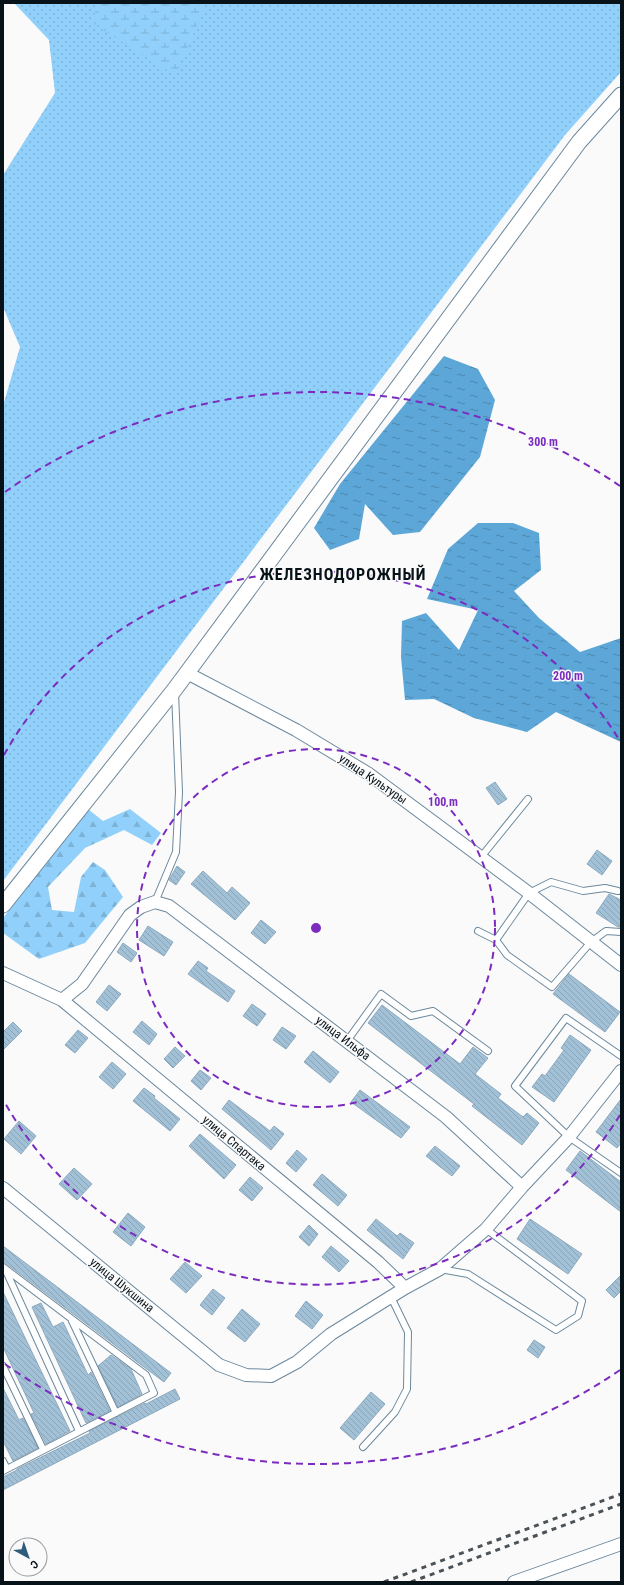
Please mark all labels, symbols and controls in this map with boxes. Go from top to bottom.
text: 300 m [528,435,558,449]
district label: ЖЕЛЕЗНОДОРОЖНЫЙ [260,564,426,584]
text: 200 m [553,669,583,683]
street label: улица Культуры [336,751,410,807]
text: 100 m [428,795,458,809]
centre of rings [309,921,323,935]
street label: улица Ильфа [313,1013,373,1063]
street label: улица Спартака [200,1113,269,1174]
street label: улица Шукшина [87,1255,157,1315]
north arrow [8,1537,48,1577]
text: С [28,1557,41,1571]

